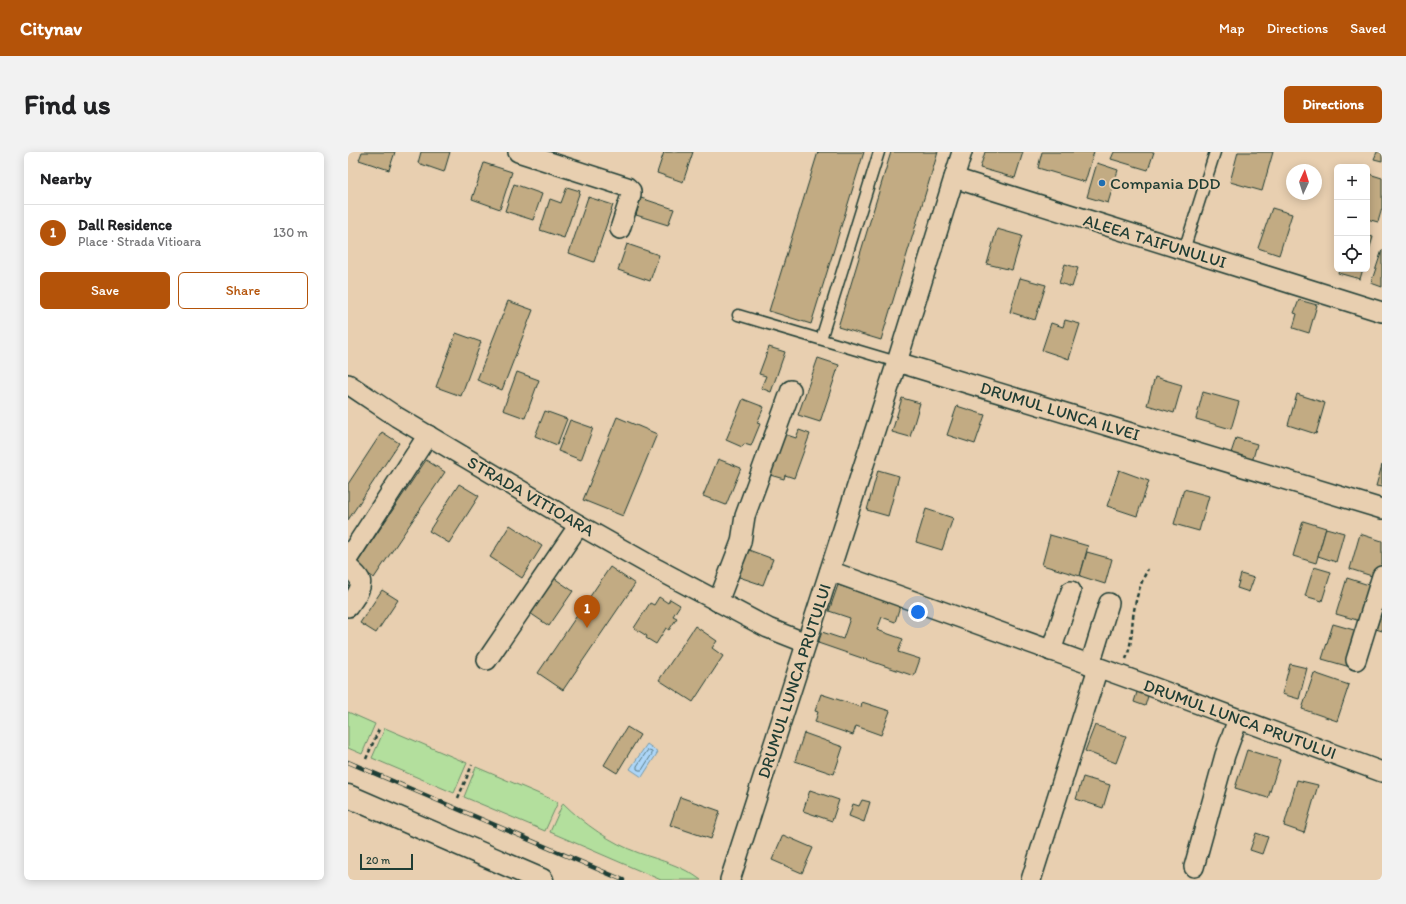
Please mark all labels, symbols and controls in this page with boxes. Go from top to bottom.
text: Citynav [20,17,82,40]
text: Map [1219,20,1245,37]
text: Directions [1267,20,1328,37]
text: Saved [1350,20,1386,37]
button: Directions [1284,86,1382,123]
text: Find us [24,87,111,121]
north arrow [1286,164,1322,200]
map controls [1334,164,1370,272]
button: + [1334,164,1370,200]
text: Nearby [40,168,92,188]
place label: Compania DDD [1110,173,1221,193]
marker: Compania DDD [1097,178,1107,188]
button: − [1334,200,1370,236]
street label: ALEEA TAIFUNULUI [1081,210,1229,272]
text: Dall Residence [78,216,172,234]
text: 1 [50,225,56,240]
text: 130 m [273,225,308,240]
text: Place · Strada Vitioara [78,234,201,249]
button: locate [1334,236,1370,272]
button: Save [40,272,170,309]
button: Share [178,272,308,309]
street label: DRUMUL LUNCA ILVEI [978,377,1142,445]
street label: STRADA VITIOARA [464,452,598,540]
street label: DRUMUL LUNCA PRUTULUI [753,581,835,781]
pin: 1 [574,595,600,628]
your location [908,602,928,622]
street label: DRUMUL LUNCA PRUTULUI [1141,675,1339,763]
scale bar [360,852,413,871]
text: 20 m [366,854,390,867]

